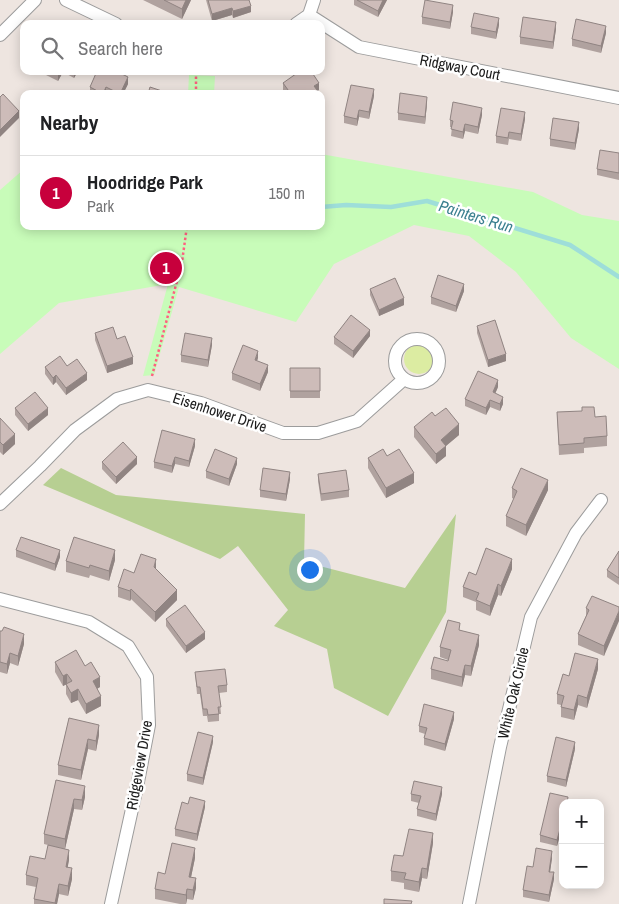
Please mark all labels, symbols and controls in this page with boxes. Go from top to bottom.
search box [20,20,325,75]
icon: search [38,34,66,62]
text: Search here [78,35,163,61]
street label: Ridgway Court [418,49,502,85]
text: Nearby [40,108,98,137]
text: Hoodridge Park [87,169,203,195]
text: 1 [52,182,60,204]
text: 150 m [269,182,305,204]
water label: Painters Run [436,194,516,238]
text: Park [87,195,114,217]
pin: 1 [150,249,182,287]
street label: Eisenhower Drive [170,387,270,437]
your location [297,557,323,583]
street label: White Oak Circle [492,645,534,741]
street label: Ridgeview Drive [121,718,157,812]
map controls [559,799,604,889]
button: + [559,799,604,844]
button: − [559,844,604,889]

